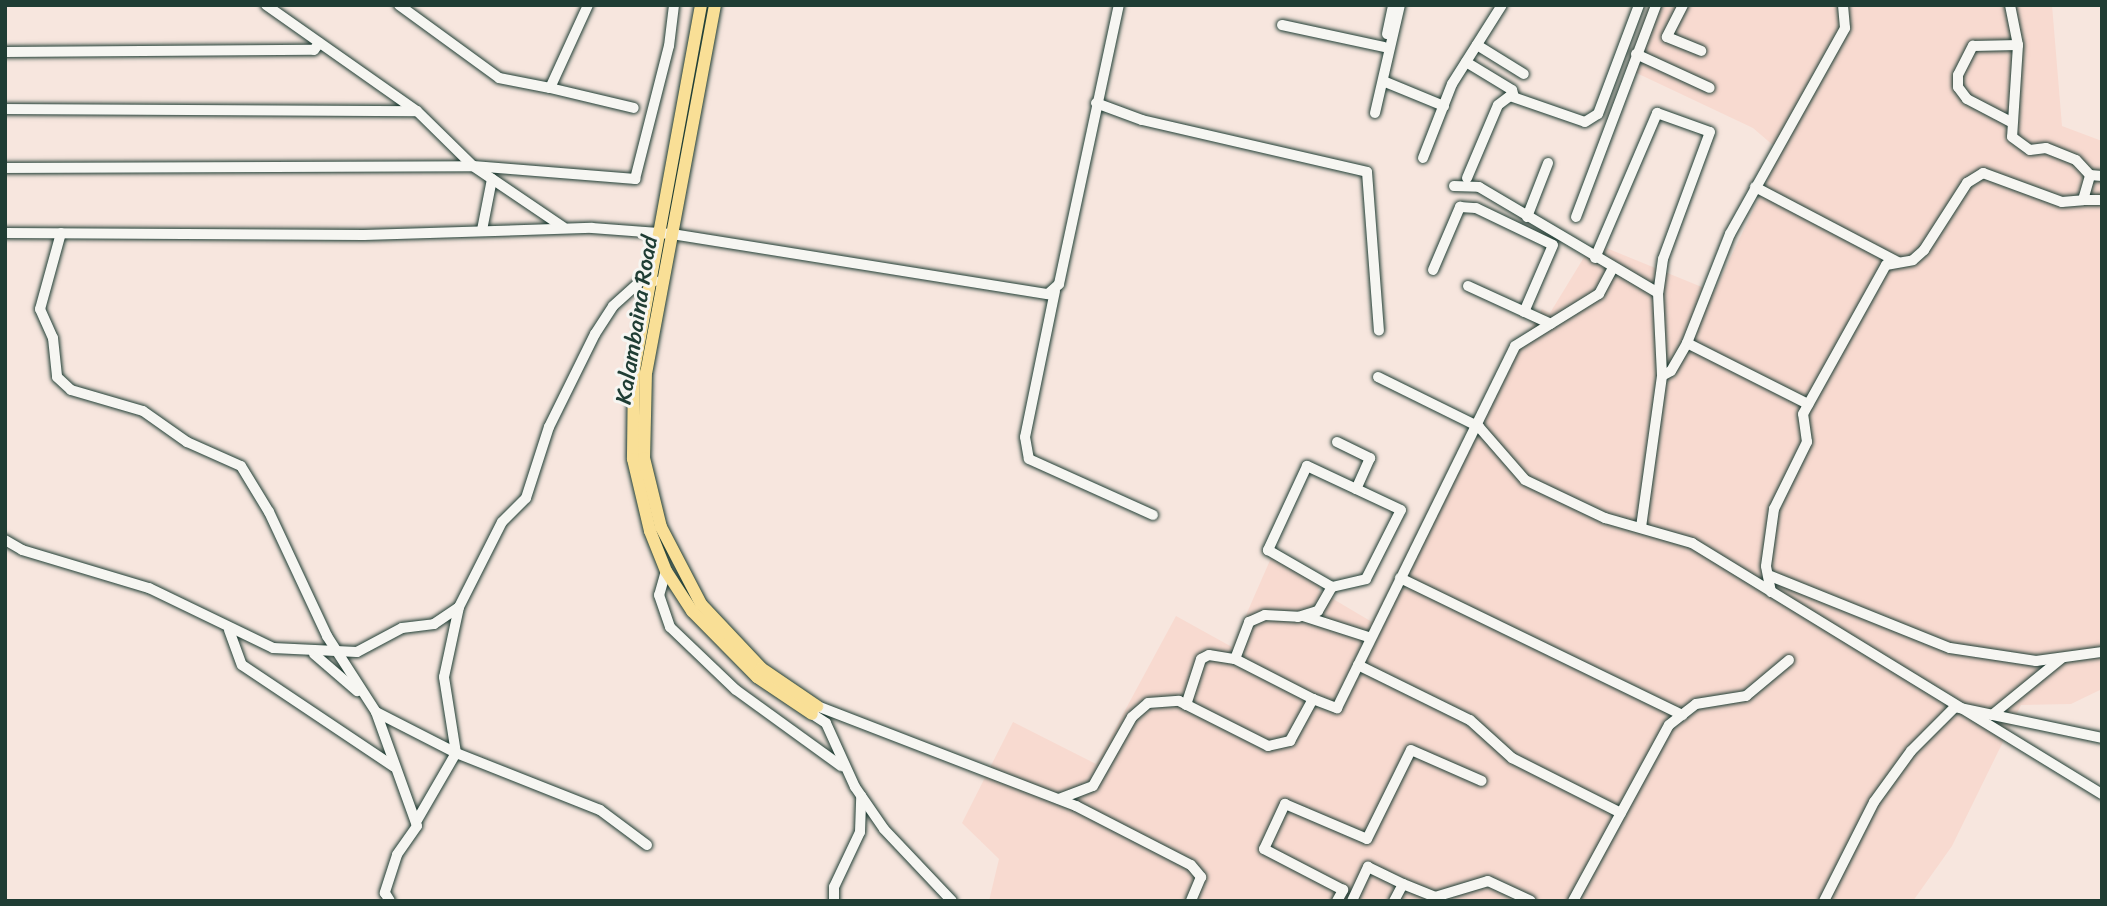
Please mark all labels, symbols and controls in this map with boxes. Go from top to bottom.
street label: Kalambaina Road [610,234,664,406]

